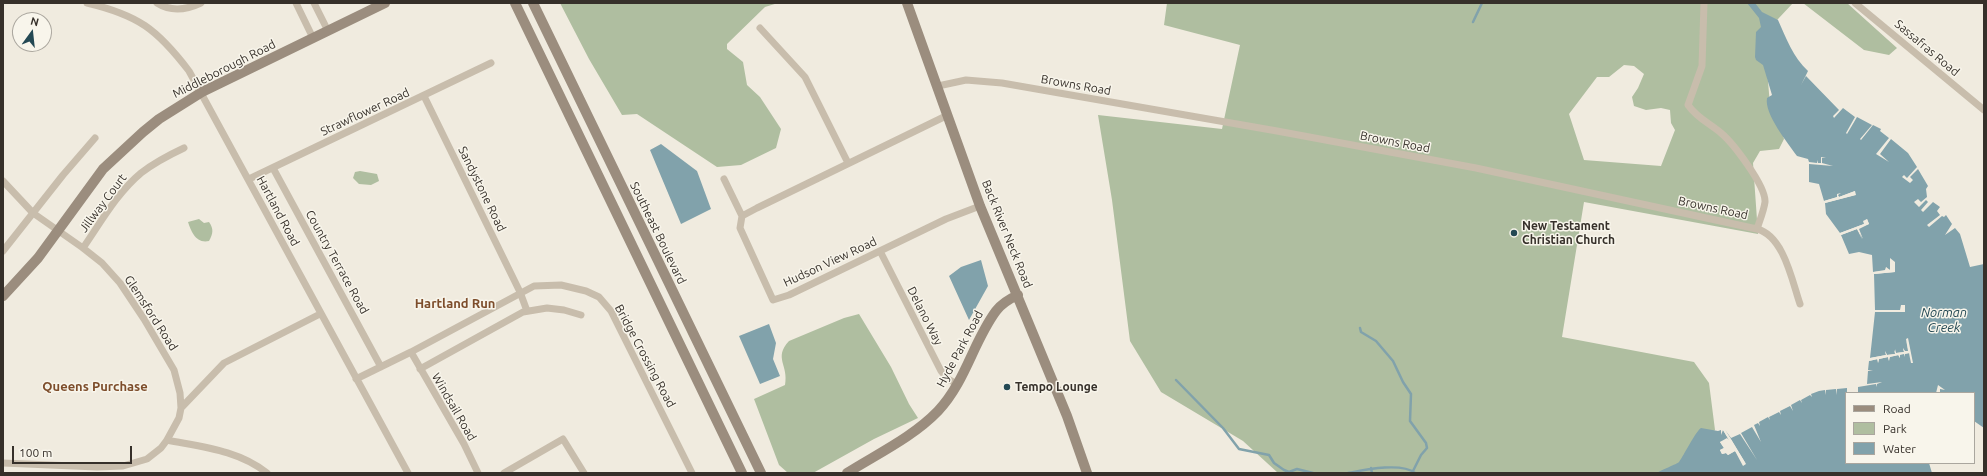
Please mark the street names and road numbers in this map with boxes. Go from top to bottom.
street label: Sassafras Road [1892,17,1962,79]
street label: Middleborough Road [170,37,278,101]
street label: Browns Road [1040,72,1112,98]
street label: Strawflower Road [318,85,412,139]
street label: Browns Road [1359,128,1431,156]
street label: Sandystone Road [455,144,509,234]
street label: Jillway Court [76,171,130,235]
street label: Hartland Road [253,173,303,249]
street label: Back River Neck Road [979,178,1035,290]
street label: Southeast Boulevard [627,180,689,286]
street label: Browns Road [1677,194,1749,222]
street label: Country Terrace Road [302,207,372,317]
street label: Hudson View Road [781,234,879,290]
street label: Glemsford Road [121,273,181,353]
street label: Delano Way [904,284,946,348]
street label: Bridge Crossing Road [612,302,678,410]
street label: Hyde Park Road [934,308,986,390]
street label: Windsail Road [429,371,479,443]

